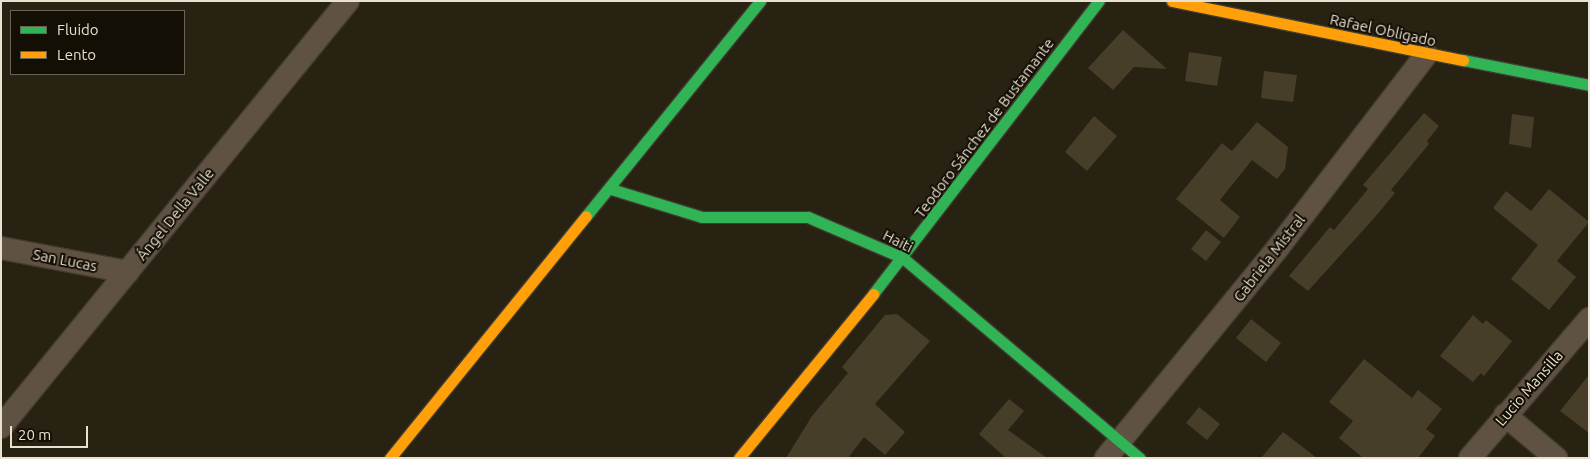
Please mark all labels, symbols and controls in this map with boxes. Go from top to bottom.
legend [10,10,185,75]
street label: Rafael Obligado [1328,10,1438,50]
text: Fluido [57,21,99,38]
street label: Teodoro Sánchez de Bustamante [910,35,1058,221]
text: Lento [57,46,96,63]
street label: Ángel Della Valle [132,164,218,264]
street label: Gabriela Mistral [1229,211,1309,305]
street label: Haiti [880,226,916,256]
street label: San Lucas [31,245,99,275]
street label: Lucio Mansilla [1491,347,1567,429]
scale bar [12,416,90,448]
text: 20 m [18,426,51,443]

